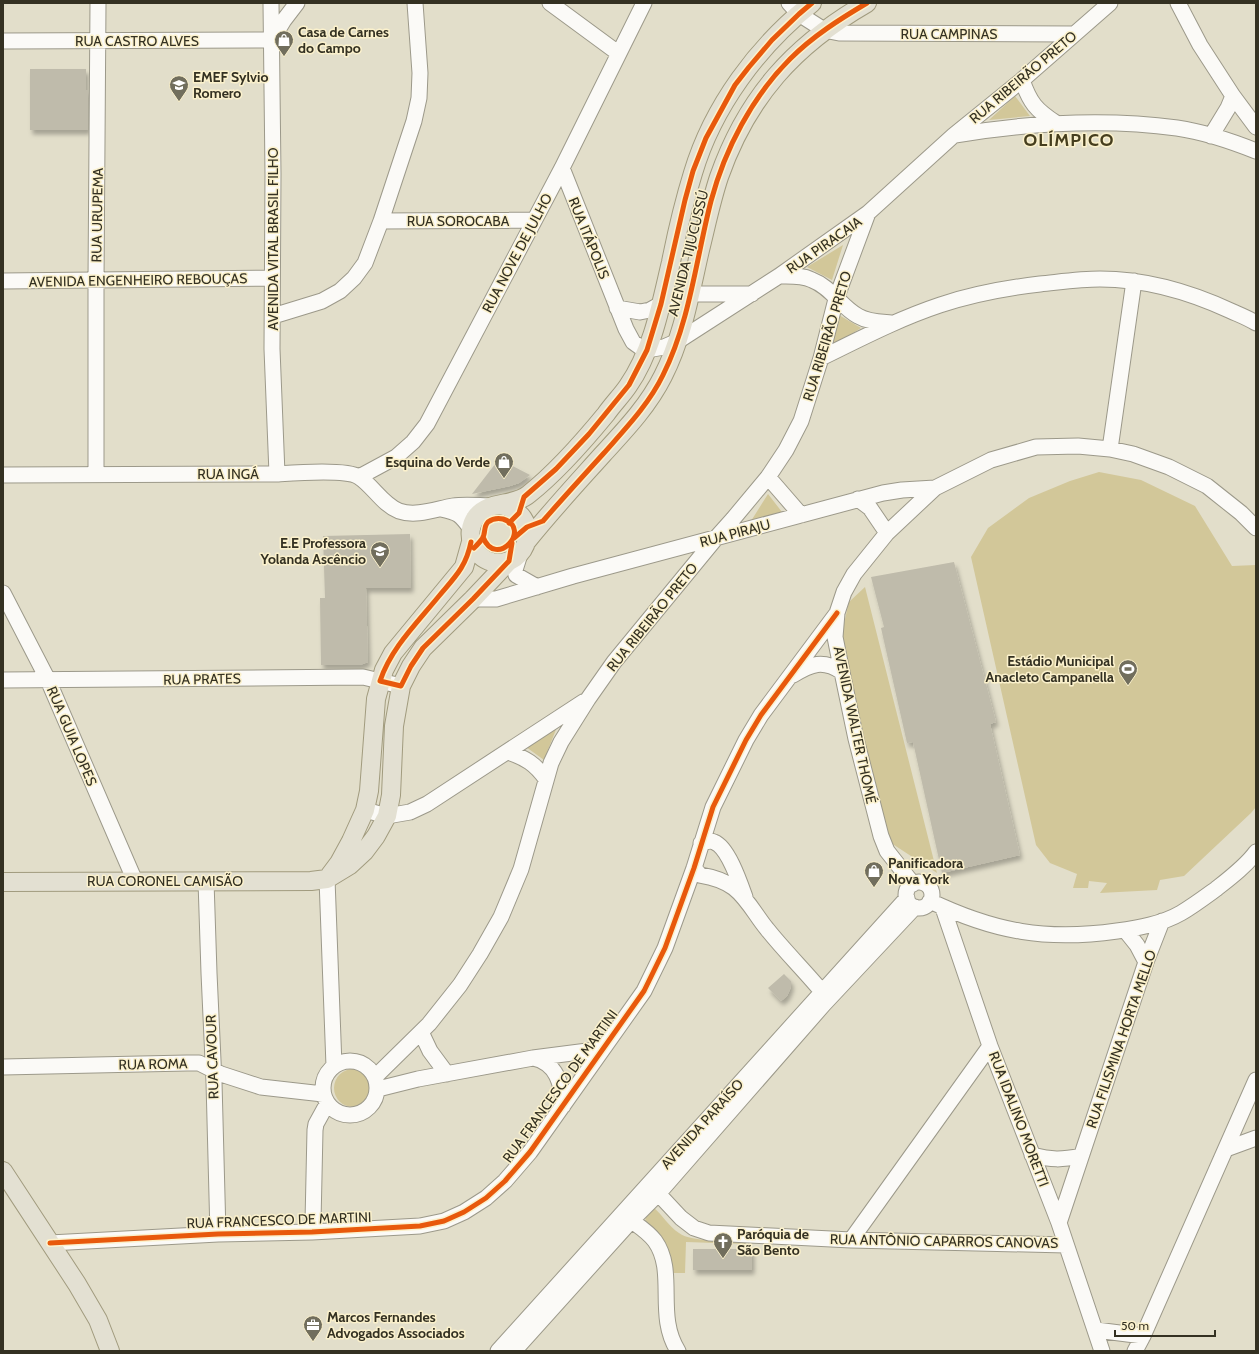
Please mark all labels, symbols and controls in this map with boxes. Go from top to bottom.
place label: Casa de Carnes do Campo [298,23,389,57]
street label: RUA CAMPINAS [901,25,997,43]
street label: RUA RIBEIRÃO PRETO [966,27,1081,127]
shop icon: Casa de Carnes do Campo [273,29,295,57]
street label: RUA CASTRO ALVES [75,32,199,50]
place label: EMEF Sylvio Romero [193,68,268,102]
school or university icon: EMEF Sylvio Romero [168,74,190,102]
district label: OLÍMPICO [1024,129,1114,151]
street label: AVENIDA VITAL BRASIL FILHO [264,147,282,330]
street label: RUA URUPEMA [87,167,107,262]
street label: AVENIDA TIJUCUSSÚ [664,188,712,318]
street label: RUA NOVE DE JULHO [478,190,556,316]
street label: RUA ITÁPOLIS [564,194,614,282]
street label: RUA SOROCABA [407,212,510,230]
street label: RUA PIRACAIA [783,212,866,278]
street label: AVENIDA ENGENHEIRO REBOUÇAS [29,269,247,291]
street label: RUA RIBEIRÃO PRETO [799,269,855,403]
shop icon: Esquina do Verde [493,451,515,479]
place label: Esquina do Verde [385,453,490,471]
street label: RUA INGÁ [197,465,259,483]
street label: RUA PIRAJU [698,515,772,551]
place label: E.E Professora Yolanda Ascêncio [260,534,366,568]
school or university icon: E.E Professora Yolanda Ascêncio [369,540,391,568]
street label: RUA RIBEIRÃO PRETO [603,559,702,675]
street label: AVENIDA WALTER THOMÉ [829,644,881,806]
place label: Estádio Municipal Anacleto Campanella [985,652,1114,686]
sports icon: Estádio Municipal Anacleto Campanella [1117,658,1139,686]
street label: RUA PRATES [163,669,241,689]
street label: RUA GUIA LOPES [43,684,101,788]
place label: Panificadora Nova York [888,854,963,888]
shop icon: Panificadora Nova York [863,860,885,888]
street label: RUA CORONEL CAMISÃO [87,872,243,890]
street label: RUA FILISMINA HORTA MELLO [1082,947,1160,1130]
street label: RUA FRANCESCO DE MARTINI [498,1006,622,1166]
street label: RUA CAVOUR [202,1014,222,1099]
street label: RUA IDALINO MORETTI [985,1049,1053,1189]
street label: RUA ROMA [118,1054,188,1074]
street label: AVENIDA PARAÍSO [657,1075,747,1173]
street label: RUA FRANCESCO DE MARTINI [186,1208,372,1232]
place label: Paróquia de São Bento [737,1225,809,1259]
street label: RUA ANTÔNIO CAPARROS CANOVAS [830,1230,1058,1252]
church icon: Paróquia de São Bento [712,1231,734,1259]
place label: Marcos Fernandes Advogados Associados [327,1308,465,1342]
scale bar [1115,1312,1215,1338]
office icon: Marcos Fernandes Advogados Associados [302,1314,324,1342]
text: 50 m [1121,1318,1149,1333]

